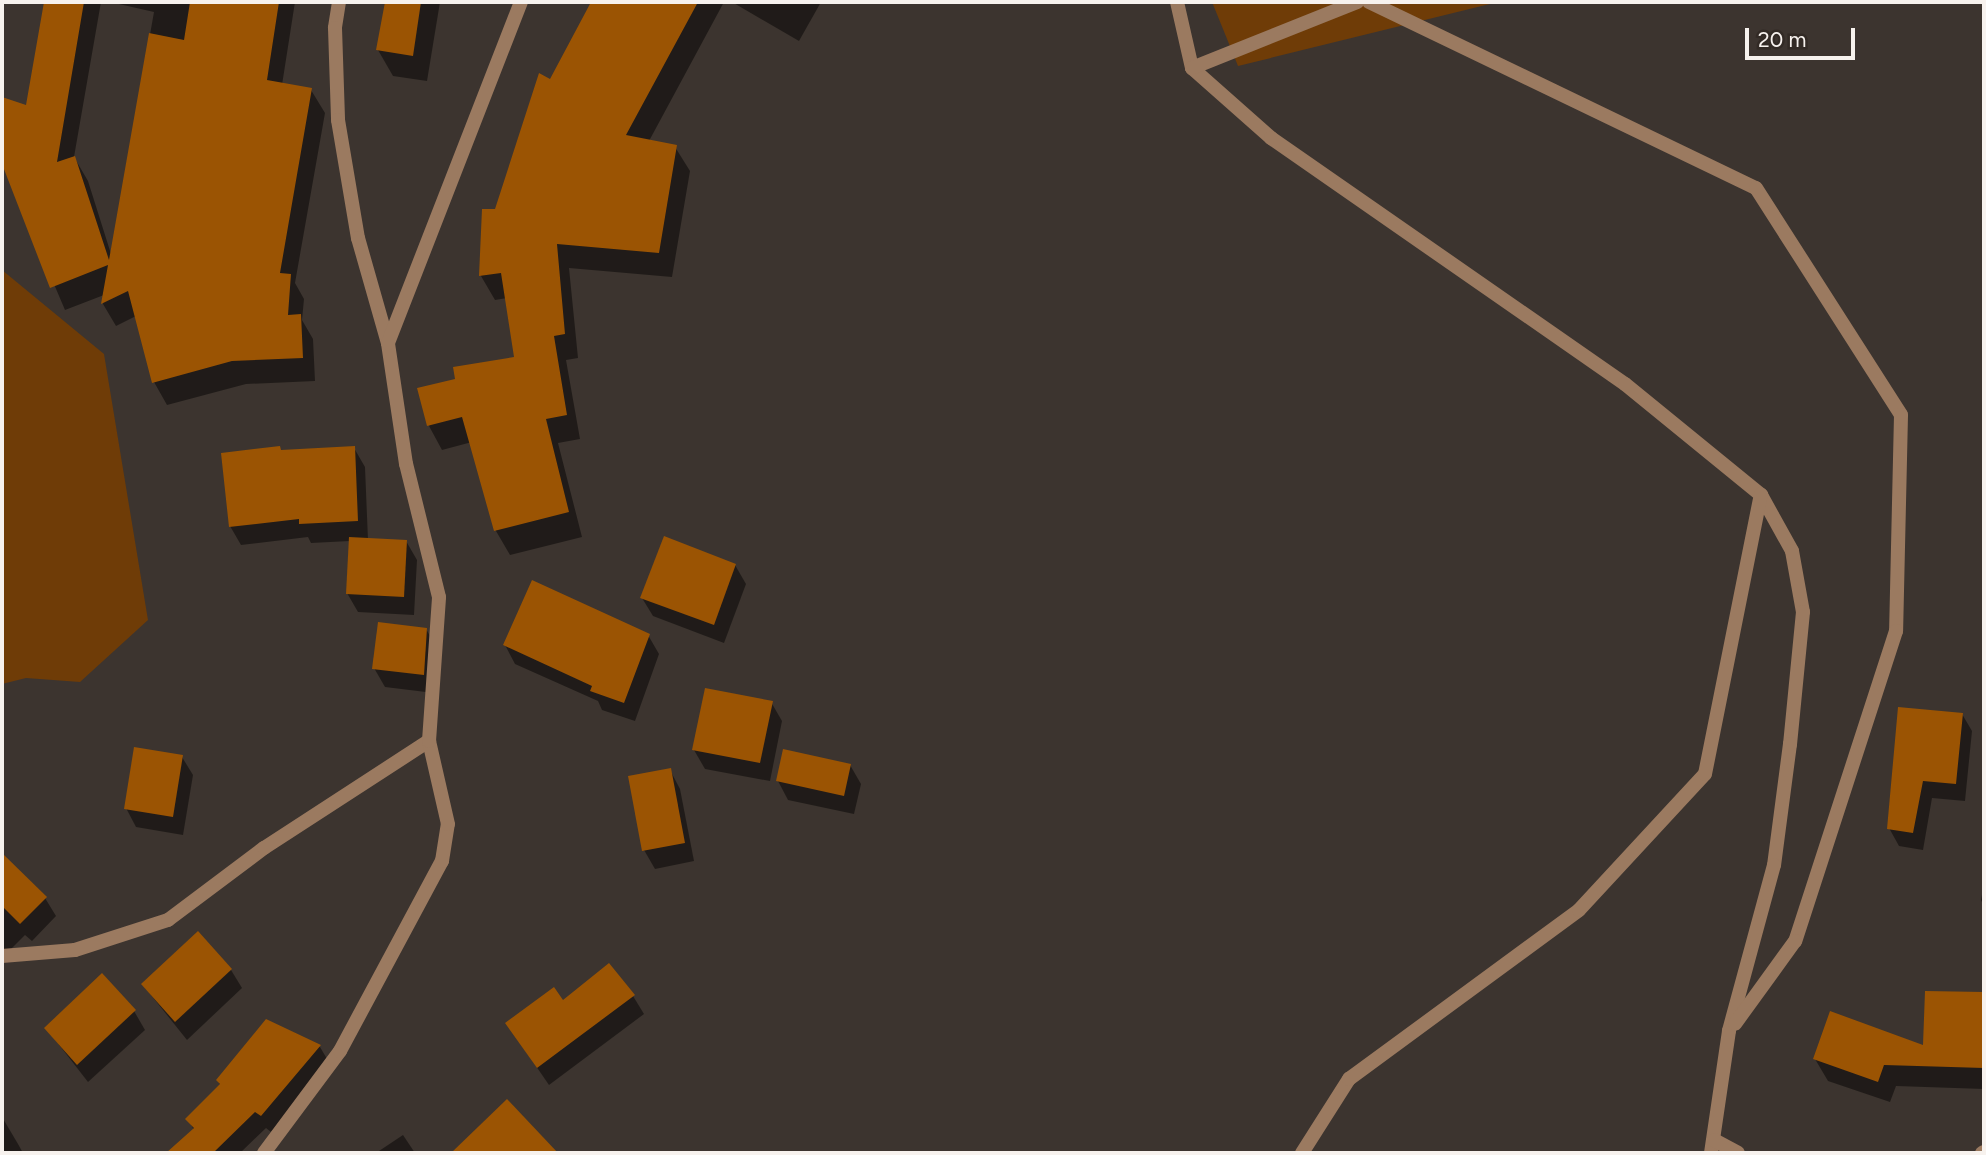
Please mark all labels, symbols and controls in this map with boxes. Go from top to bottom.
scale bar [1748,14,1858,58]
text: 20 m [1758,27,1806,52]

